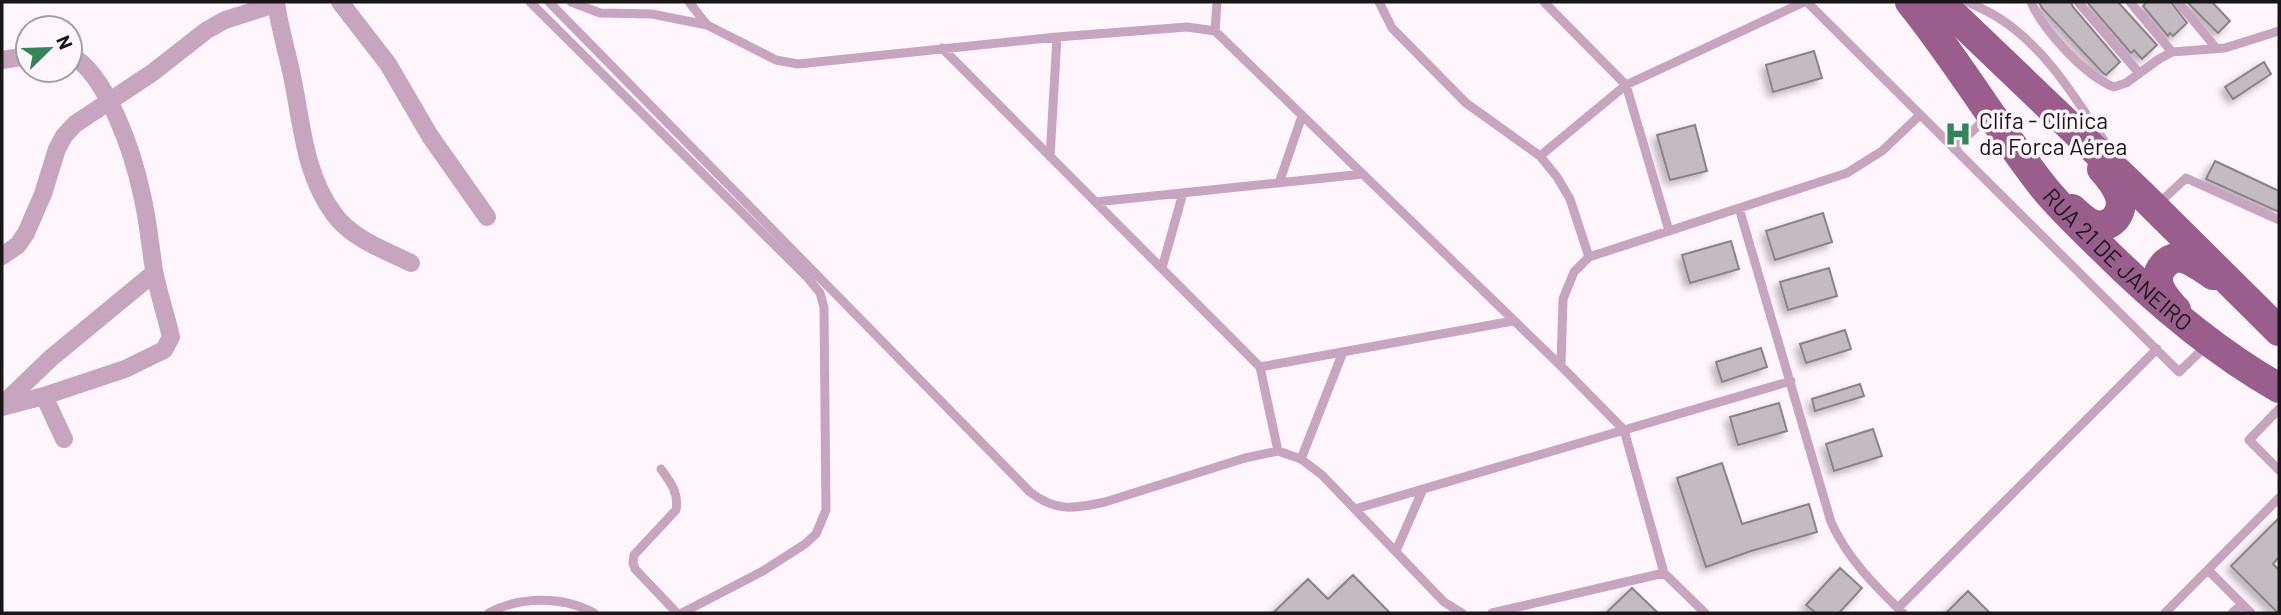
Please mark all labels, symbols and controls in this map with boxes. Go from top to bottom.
north arrow [14,14,84,84]
text: N [52,32,78,52]
place label: Clifa - Clínica da Forca Aérea [1979,106,2127,160]
hospital icon: Clifa - Clínica da Forca Aérea [1943,119,1973,149]
street label: RUA 21 DE JANEIRO [2037,182,2198,336]

